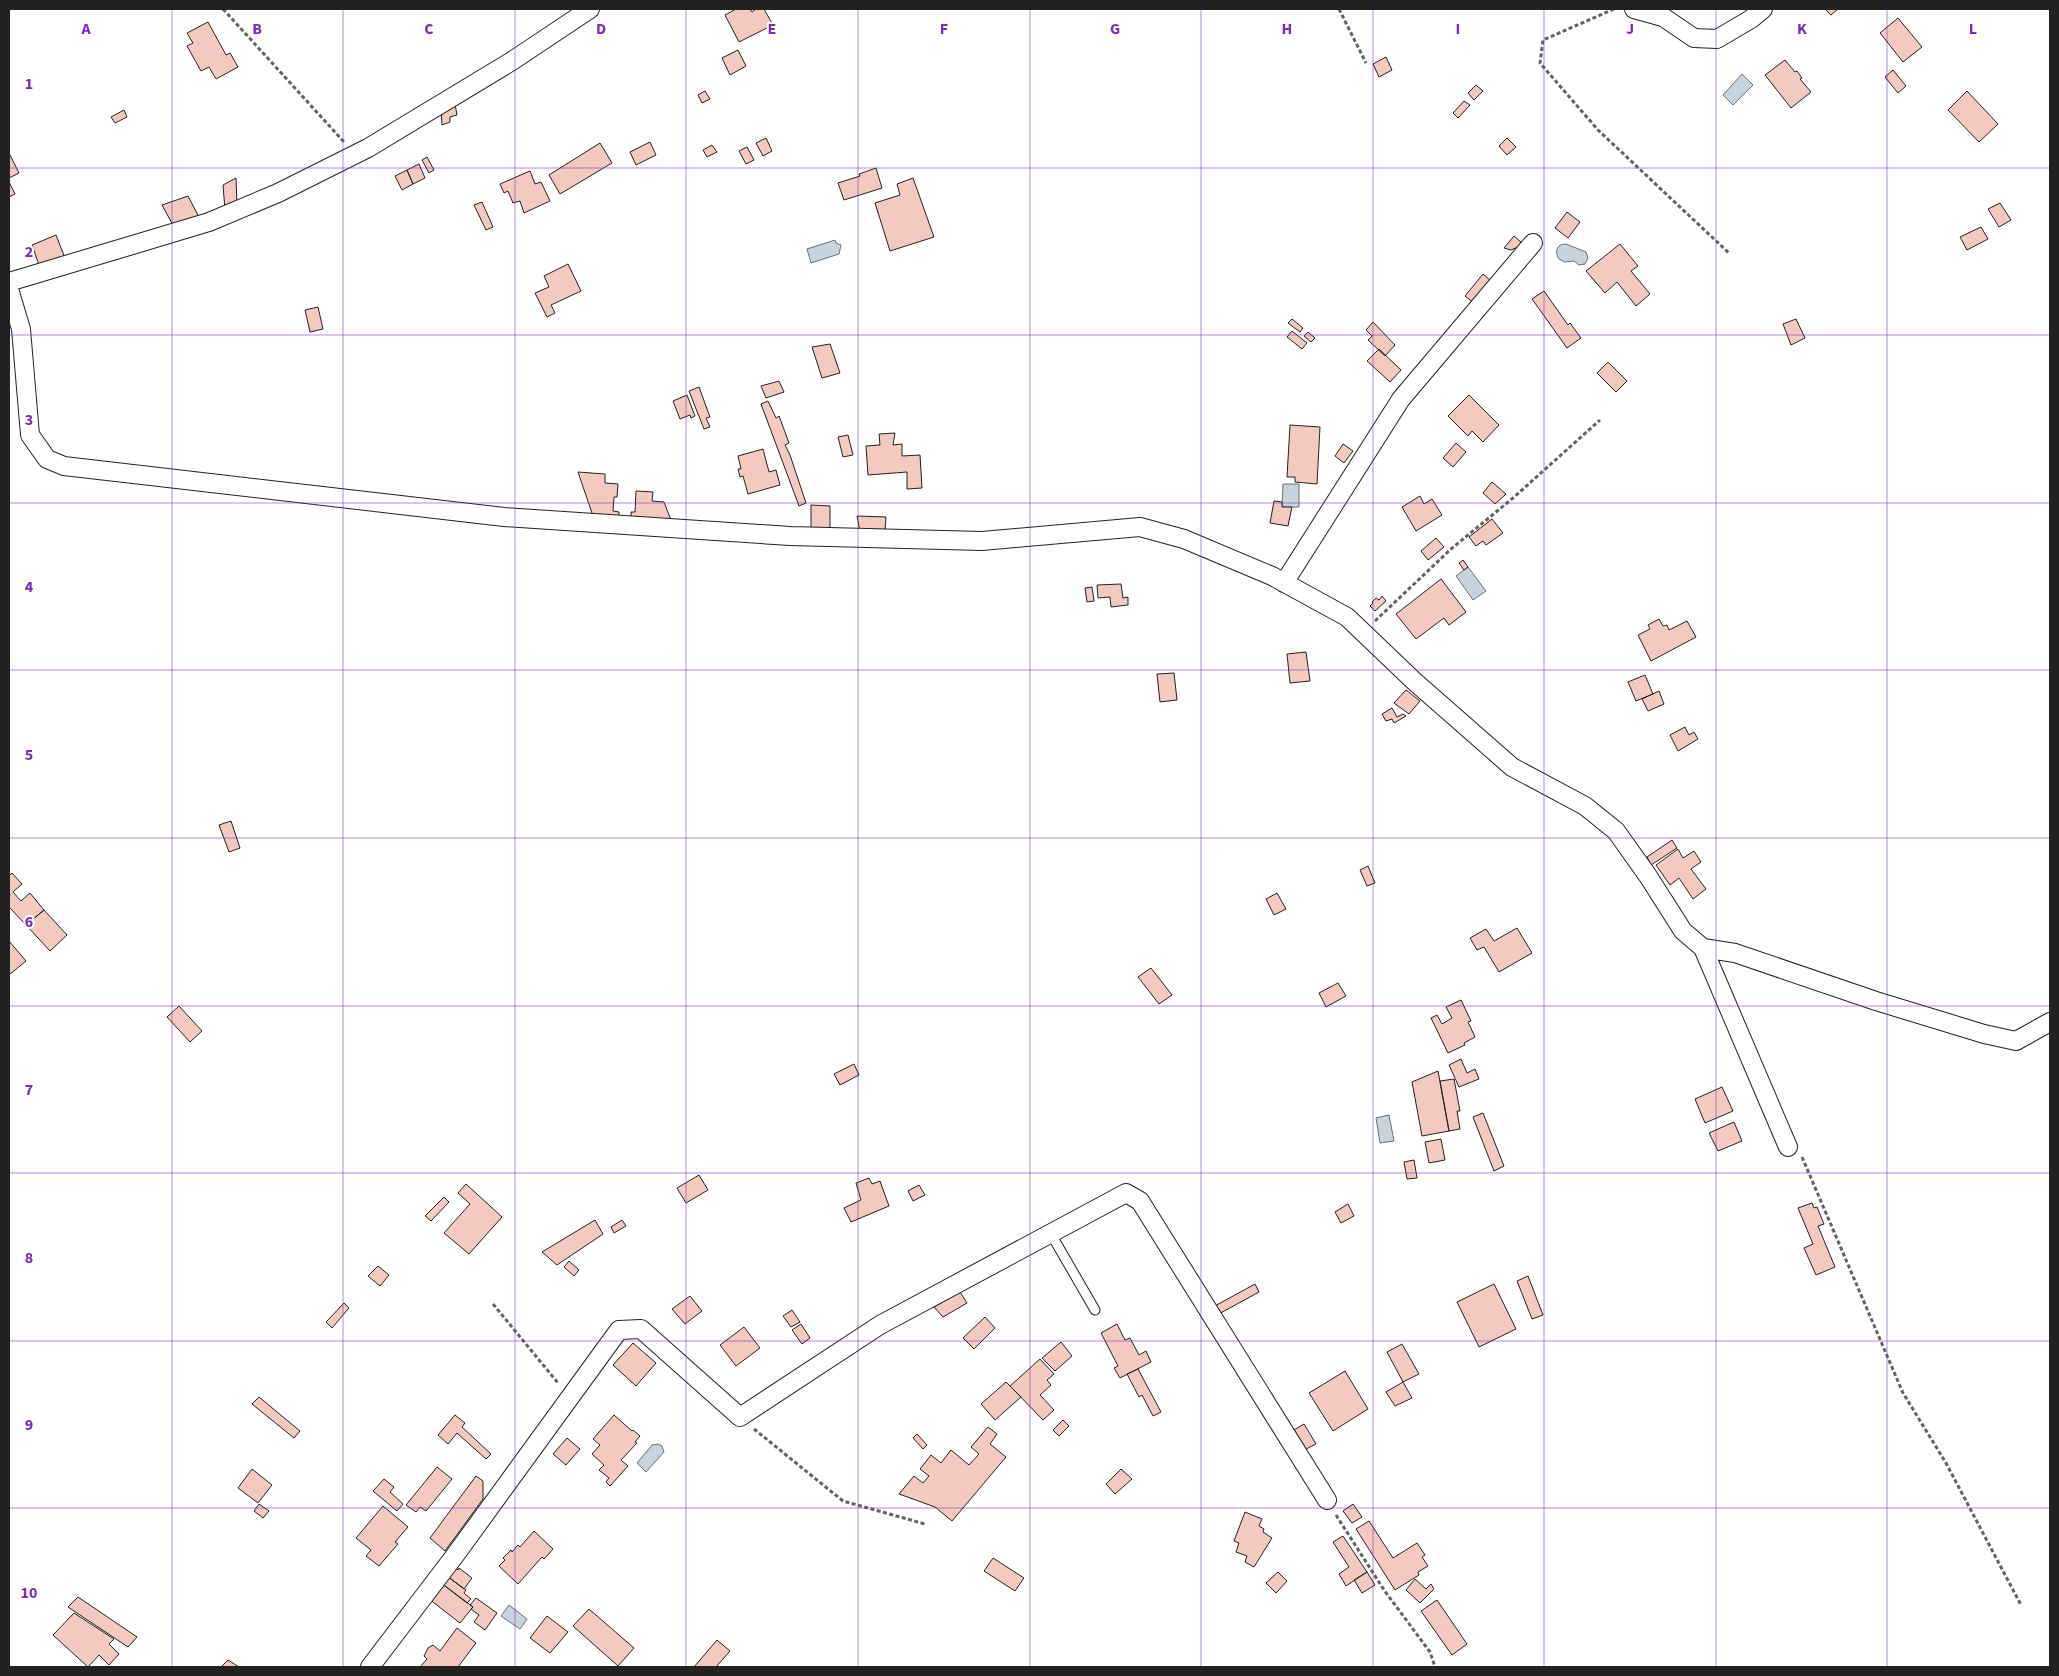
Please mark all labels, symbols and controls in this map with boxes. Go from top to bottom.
text: A [80,18,91,40]
text: B [252,18,262,40]
text: C [424,18,434,40]
text: D [596,18,606,40]
text: E [768,18,776,40]
text: F [940,18,948,40]
text: G [1110,18,1120,40]
text: H [1282,18,1292,40]
text: I [1456,18,1460,40]
text: J [1626,18,1634,40]
text: K [1797,18,1807,40]
text: L [1969,18,1977,40]
text: 1 [25,73,33,95]
text: 2 [25,241,33,263]
text: 3 [25,409,33,431]
text: 4 [25,576,34,598]
text: 5 [25,744,33,766]
text: 6 [25,911,33,933]
text: 7 [25,1079,33,1101]
text: 8 [25,1247,33,1269]
text: 9 [25,1414,33,1436]
text: 10 [21,1582,37,1604]

